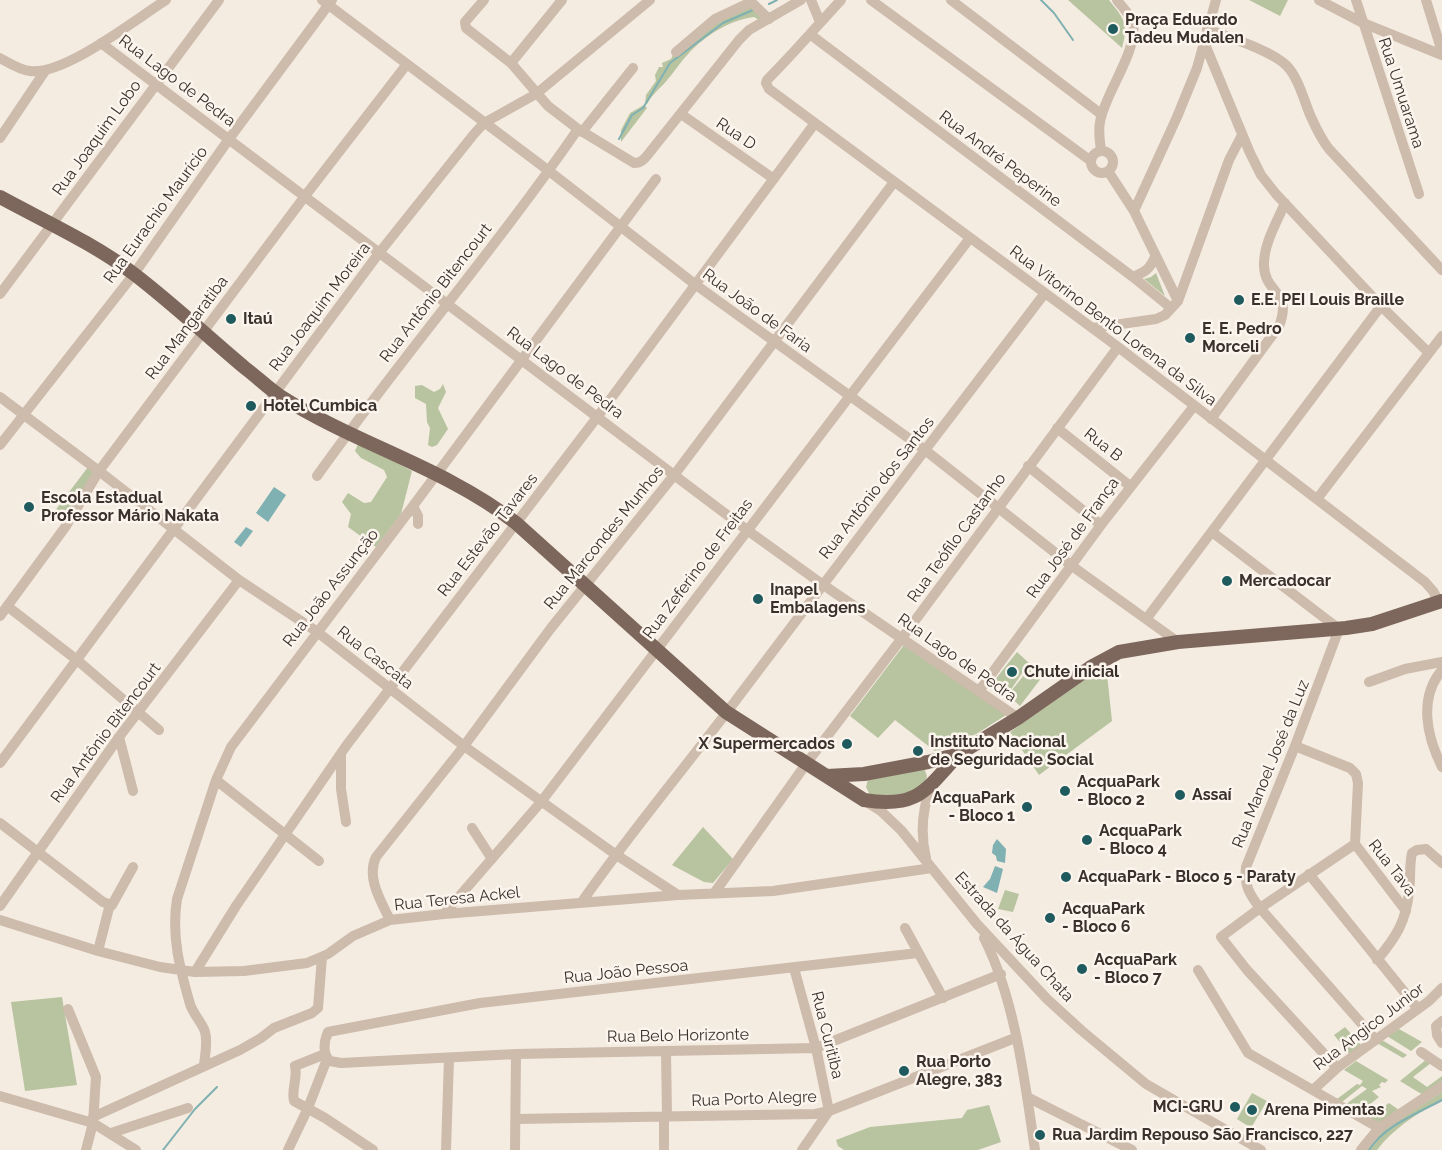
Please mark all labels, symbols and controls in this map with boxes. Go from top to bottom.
place label: Praça Eduardo Tadeu Mudalen [1125,10,1244,48]
marker: Praça Eduardo Tadeu Mudalen [1106,22,1120,36]
street label: Rua Lago de Pedra [115,31,239,131]
street label: Rua Umuarama [1374,35,1428,151]
street label: Rua Joaquim Lobo [49,76,145,200]
street label: Rua André Peperine [935,107,1065,211]
street label: Rua D [712,114,760,154]
street label: Rua Eurachio Maurício [100,143,212,287]
street label: Rua Antônio Bitencourt [376,220,496,366]
street label: Rua Joaquim Moreira [265,239,375,375]
street label: Rua Vitorino Bento Lorena da Silva [1006,242,1220,410]
street label: Rua João de Faria [699,265,815,357]
street label: Rua Mangaratiba [142,272,232,384]
place label: E.E. PEI Louis Braille [1251,290,1404,310]
marker: E.E. PEI Louis Braille [1232,293,1246,307]
place label: Itaú [243,309,273,329]
marker: Itaú [224,312,238,326]
place label: E. E. Pedro Morceli [1202,319,1282,357]
street label: Rua Lago de Pedra [503,323,627,423]
marker: E. E. Pedro Morceli [1183,331,1197,345]
place label: Hotel Cumbica [263,396,377,416]
marker: Hotel Cumbica [244,399,258,413]
street label: Rua Antônio dos Santos [815,413,939,563]
street label: Rua B [1080,424,1126,466]
street label: Rua Marcondes Munhos [540,462,668,614]
street label: Rua Estevão Tavares [434,470,542,600]
street label: Rua Teófilo Castanho [904,470,1010,606]
street label: Rua José de França [1023,474,1123,602]
place label: Escola Estadual Professor Mário Nakata [41,488,219,526]
street label: Rua Zeferino de Freitas [639,495,757,643]
marker: Escola Estadual Professor Mário Nakata [22,500,36,514]
street label: Rua João Assunção [279,525,383,651]
place label: Mercadocar [1239,571,1331,591]
marker: Mercadocar [1220,574,1234,588]
place label: Inapel Embalagens [770,580,865,618]
marker: Inapel Embalagens [751,592,765,606]
street label: Rua Lago de Pedra [894,610,1020,706]
street label: Rua Cascata [333,622,417,694]
street label: Rua Antônio Bitencourt [47,659,165,807]
place label: Chute inicial [1024,662,1119,682]
marker: Chute inicial [1005,665,1019,679]
street label: Rua Manoel José da Luz [1228,677,1314,851]
place label: Instituto Nacional de Seguridade Social [930,732,1094,770]
place label: X Supermercados [699,734,835,754]
marker: X Supermercados [840,737,854,751]
marker: Instituto Nacional de Seguridade Social [911,744,925,758]
place label: AcquaPark - Bloco 2 [1077,772,1160,810]
marker: AcquaPark - Bloco 2 [1058,784,1072,798]
place label: Assaí [1192,785,1232,805]
place label: AcquaPark - Bloco 1 [932,788,1015,826]
marker: Assaí [1173,788,1187,802]
marker: AcquaPark - Bloco 1 [1020,800,1034,814]
place label: AcquaPark - Bloco 4 [1099,821,1182,859]
marker: AcquaPark - Bloco 4 [1080,833,1094,847]
street label: Rua Tava [1364,836,1420,900]
place label: AcquaPark - Bloco 5 - Paraty [1078,867,1296,887]
street label: Estrada da Água Chata [951,868,1077,1006]
marker: AcquaPark - Bloco 5 - Paraty [1059,870,1073,884]
street label: Rua Teresa Ackel [393,883,521,915]
place label: AcquaPark - Bloco 6 [1062,899,1145,937]
marker: AcquaPark - Bloco 6 [1043,911,1057,925]
place label: AcquaPark - Bloco 7 [1094,950,1177,988]
street label: Rua João Pessoa [563,956,689,988]
marker: AcquaPark - Bloco 7 [1075,962,1089,976]
street label: Rua Angico Junior [1310,979,1428,1075]
street label: Rua Curitiba [807,989,847,1081]
street label: Rua Belo Horizonte [607,1025,749,1047]
place label: Rua Porto Alegre, 383 [916,1052,1002,1090]
marker: Rua Porto Alegre, 383 [897,1064,911,1078]
street label: Rua Porto Alegre [691,1087,817,1111]
place label: MCI-GRU [1153,1097,1223,1117]
marker: MCI-GRU [1228,1100,1242,1114]
place label: Arena Pimentas [1264,1100,1384,1120]
marker: Arena Pimentas [1245,1103,1259,1117]
place label: Rua Jardim Repouso São Francisco, 227 [1052,1125,1353,1145]
marker: Rua Jardim Repouso São Francisco, 227 [1033,1128,1047,1142]

